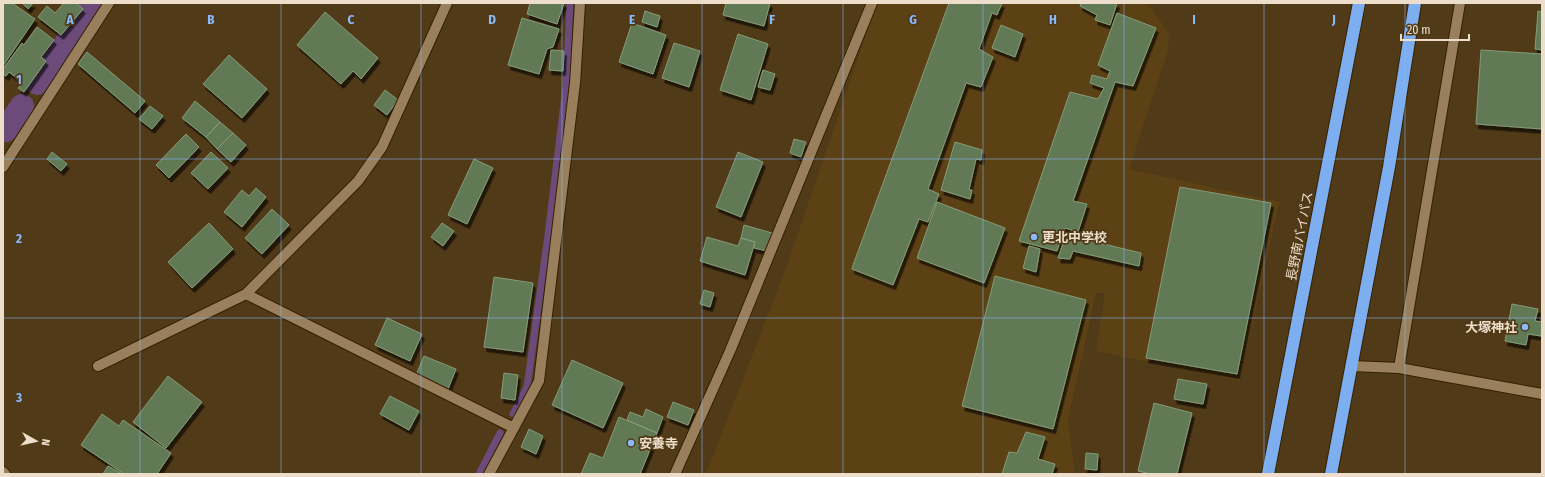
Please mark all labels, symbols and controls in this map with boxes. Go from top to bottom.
text: A [65,12,74,27]
text: B [207,12,215,27]
text: C [348,12,355,27]
text: D [488,12,496,27]
text: E [629,12,635,27]
text: F [769,12,775,27]
text: G [909,12,917,27]
text: H [1049,12,1057,27]
text: I [1192,12,1196,27]
text: J [1331,12,1336,27]
scale bar [1401,16,1469,42]
text: 20 m [1407,23,1431,37]
text: 1 [16,72,22,87]
street label: 長野南バイパス [1283,190,1316,282]
place label: 更北中学校 [1042,230,1107,245]
text: 2 [15,231,22,246]
marker: 更北中学校 [1029,232,1039,242]
place label: 大塚神社 [1465,320,1517,335]
marker: 大塚神社 [1520,322,1530,332]
text: 3 [15,390,22,405]
north arrow [16,421,56,461]
place label: 安養寺 [639,436,678,451]
text: N [39,438,52,446]
marker: 安養寺 [626,438,636,448]

